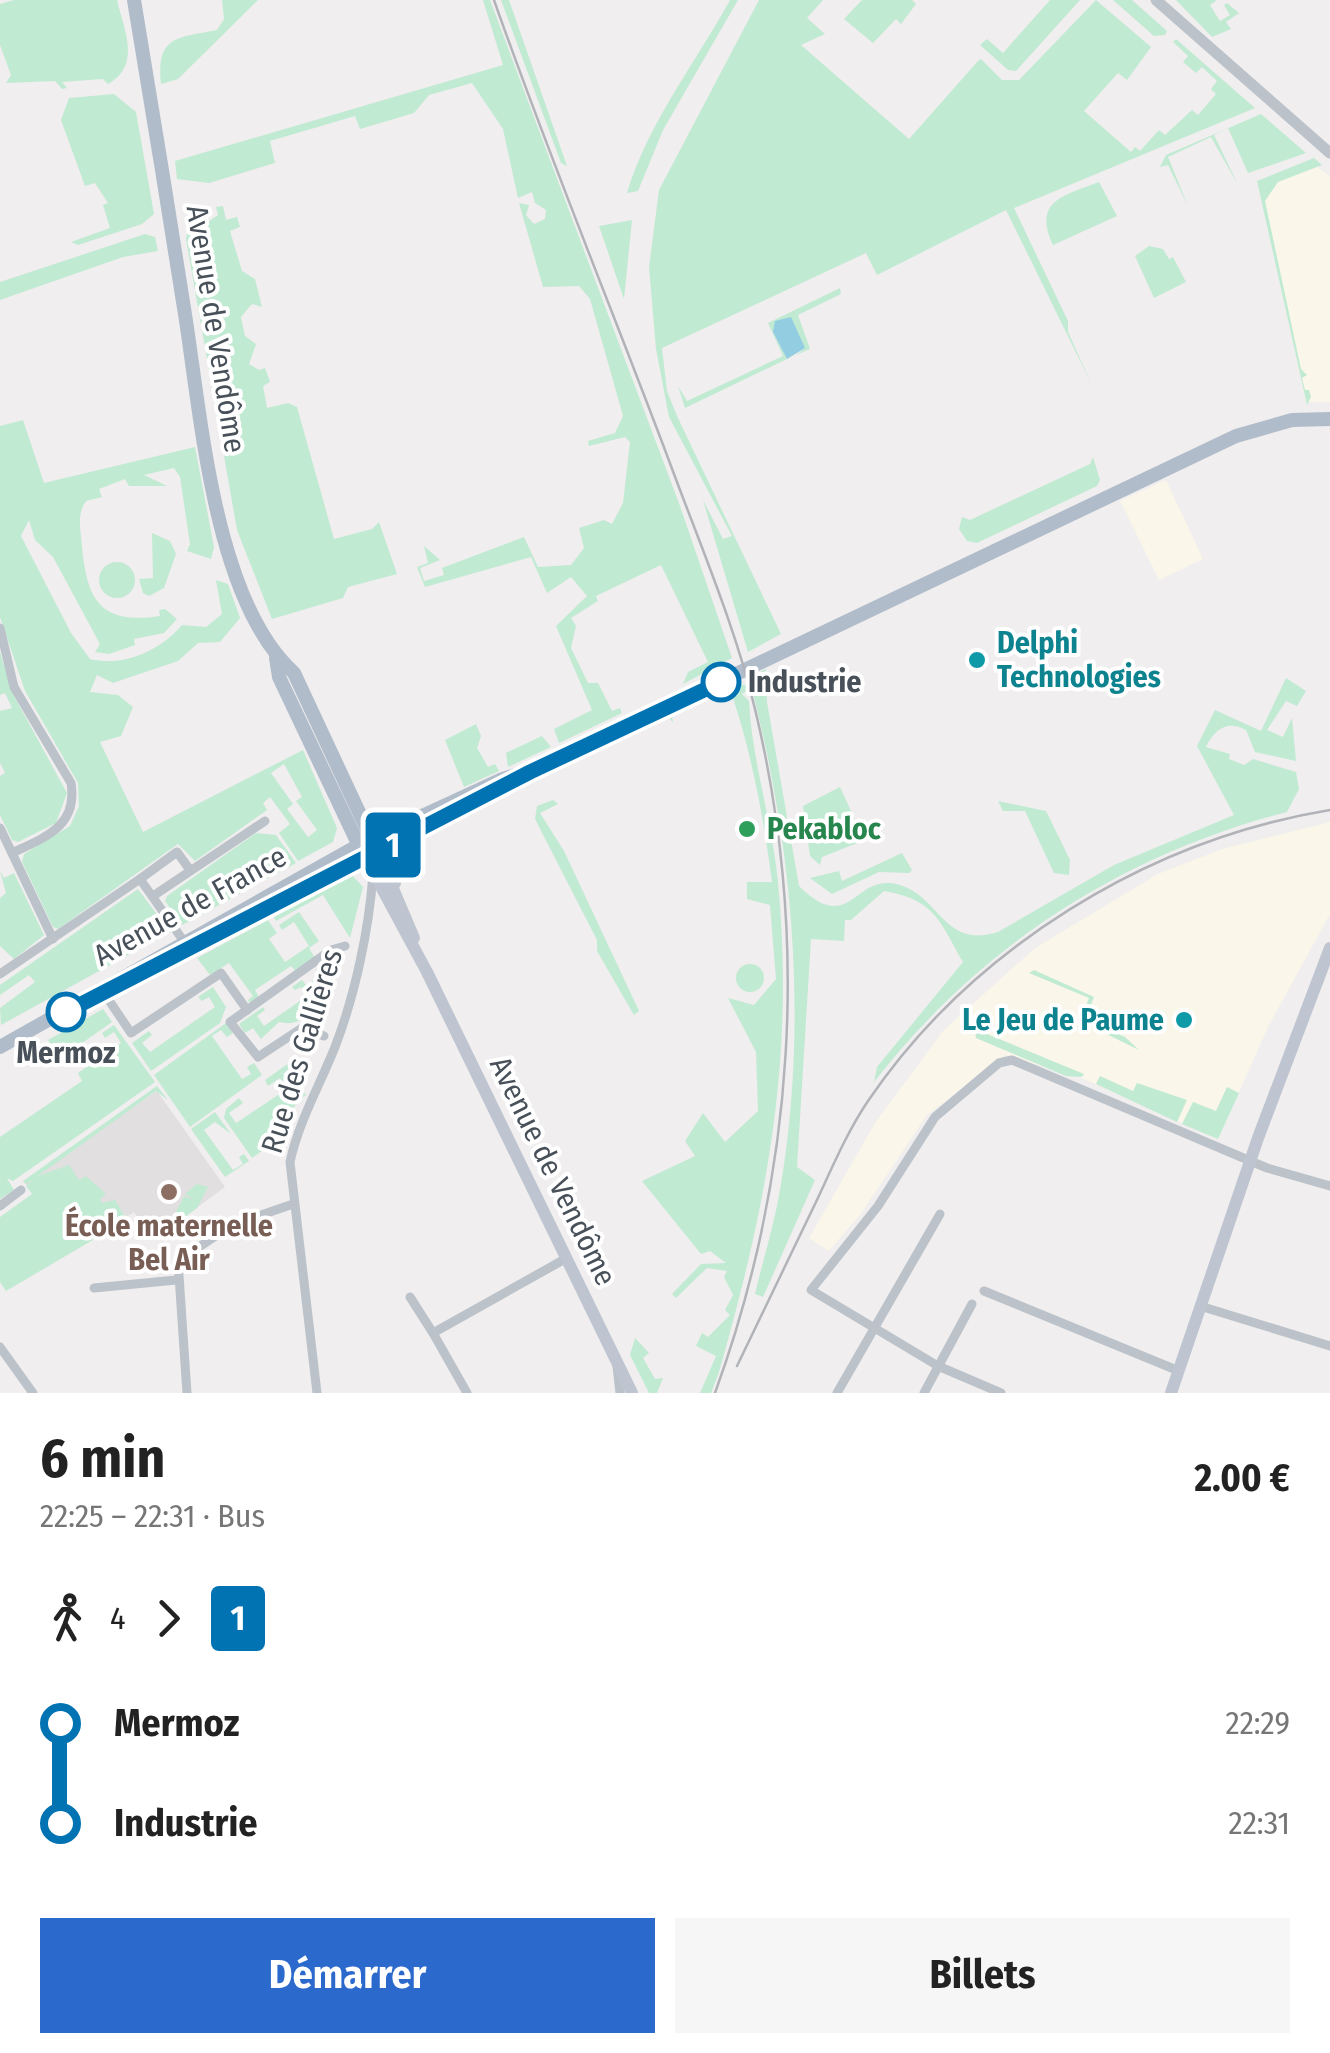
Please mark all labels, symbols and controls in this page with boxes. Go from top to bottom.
street label: Avenue de Vendôme [179,203,253,455]
place label: Delphi Technologies [997,625,1161,695]
marker: Delphi Technologies [966,649,988,671]
marker: Industrie [702,663,740,701]
place label: Industrie [748,664,861,700]
place label: Pekabloc [767,811,882,847]
line badge: 1 [360,812,426,878]
marker: Pekabloc [736,818,758,840]
text: 1 [386,824,400,866]
street label: Avenue de France [88,838,292,974]
street label: Rue des Gallières [254,944,350,1158]
marker: Mermoz [47,993,85,1031]
place label: Le Jeu de Paume [962,1002,1164,1038]
marker: Le Jeu de Paume [1173,1009,1195,1031]
place label: Mermoz [17,1035,116,1071]
street label: Avenue de Vendôme [482,1051,624,1291]
marker: École maternelle Bel Air [158,1181,180,1203]
place label: École maternelle Bel Air [65,1206,273,1278]
text: 6 min [40,1426,165,1492]
text: 2.00 € [1194,1455,1290,1501]
text: 22:25 – 22:31 · Bus [40,1497,265,1535]
icon: walk [40,1591,95,1646]
icon: forward [141,1591,196,1646]
text: 1 [231,1597,245,1639]
text: 4 [110,1599,126,1637]
text: Mermoz [114,1700,239,1746]
text: 22:29 [1226,1704,1290,1742]
text: Industrie [114,1800,258,1846]
text: 22:31 [1229,1804,1290,1842]
button: Démarrer [40,1918,655,2033]
button: Billets [675,1918,1290,2033]

